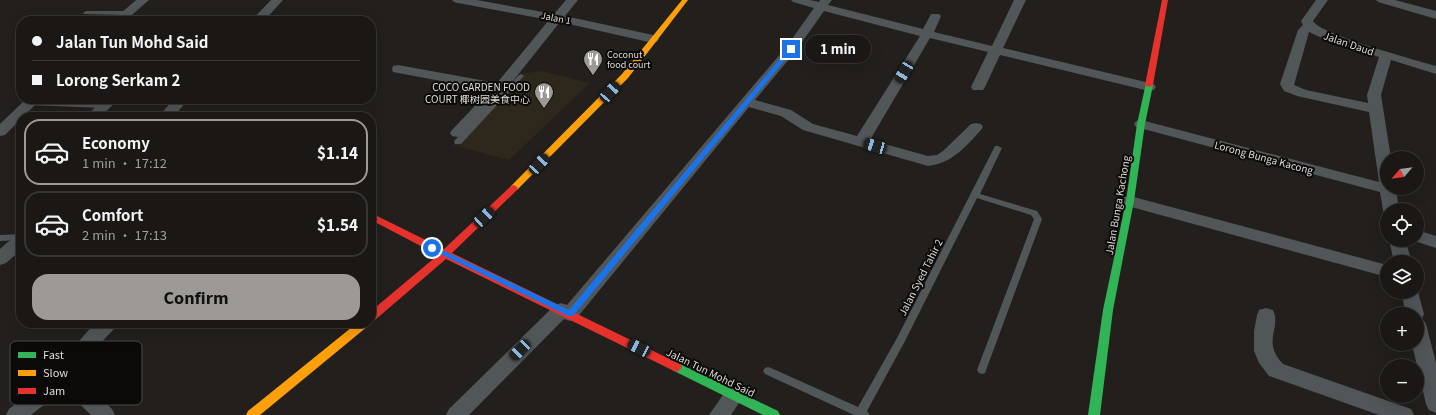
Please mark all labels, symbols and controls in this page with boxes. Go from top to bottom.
street label: Jalan 1 [540,9,572,27]
street label: Jalan Daud [1322,27,1376,59]
text: Jalan Tun Mohd Said [56,31,208,52]
callout: 1 min [805,35,871,63]
text: 1 min [820,39,856,58]
route end [782,40,800,58]
restaurant icon: Coconut food court [582,48,604,76]
place label: Coconut food court [607,48,651,71]
car [893,59,915,85]
text: Lorong Serkam 2 [56,69,180,90]
place label: COCO GARDEN FOOD COURT 椰树园美食中心 [425,79,530,106]
car [598,79,622,105]
restaurant icon: COCO GARDEN FOOD COURT 椰树园美食中心 [533,81,555,109]
text: Economy [82,132,150,153]
icon: car [34,134,70,170]
car [862,137,888,155]
street label: Lorong Bunga Kacong [1213,137,1315,178]
text: $1.14 [317,142,358,163]
car [526,151,552,177]
north arrow [1380,151,1424,195]
map controls [1380,151,1424,403]
text: 1 min · 17:12 [82,153,167,172]
street label: Jalan Bunga Kachong [1101,154,1133,256]
button: locate [1380,203,1424,247]
text: Comfort [82,204,143,225]
car [471,204,497,230]
icon: car [34,206,70,242]
text: $1.54 [317,214,358,235]
text: 2 min · 17:13 [82,225,167,244]
street label: Jalan Syed Tahir 2 [894,236,946,318]
route start [423,239,441,257]
button: layers [1380,255,1424,299]
button: Confirm [32,274,360,320]
button: + [1380,307,1424,351]
car [507,337,533,363]
car [626,337,652,359]
legend [10,341,142,405]
street label: Jalan Tun Mohd Said [664,344,758,400]
text: Fast [43,346,64,362]
button: − [1380,359,1424,403]
text: Slow [43,364,68,380]
text: Jam [43,382,65,398]

